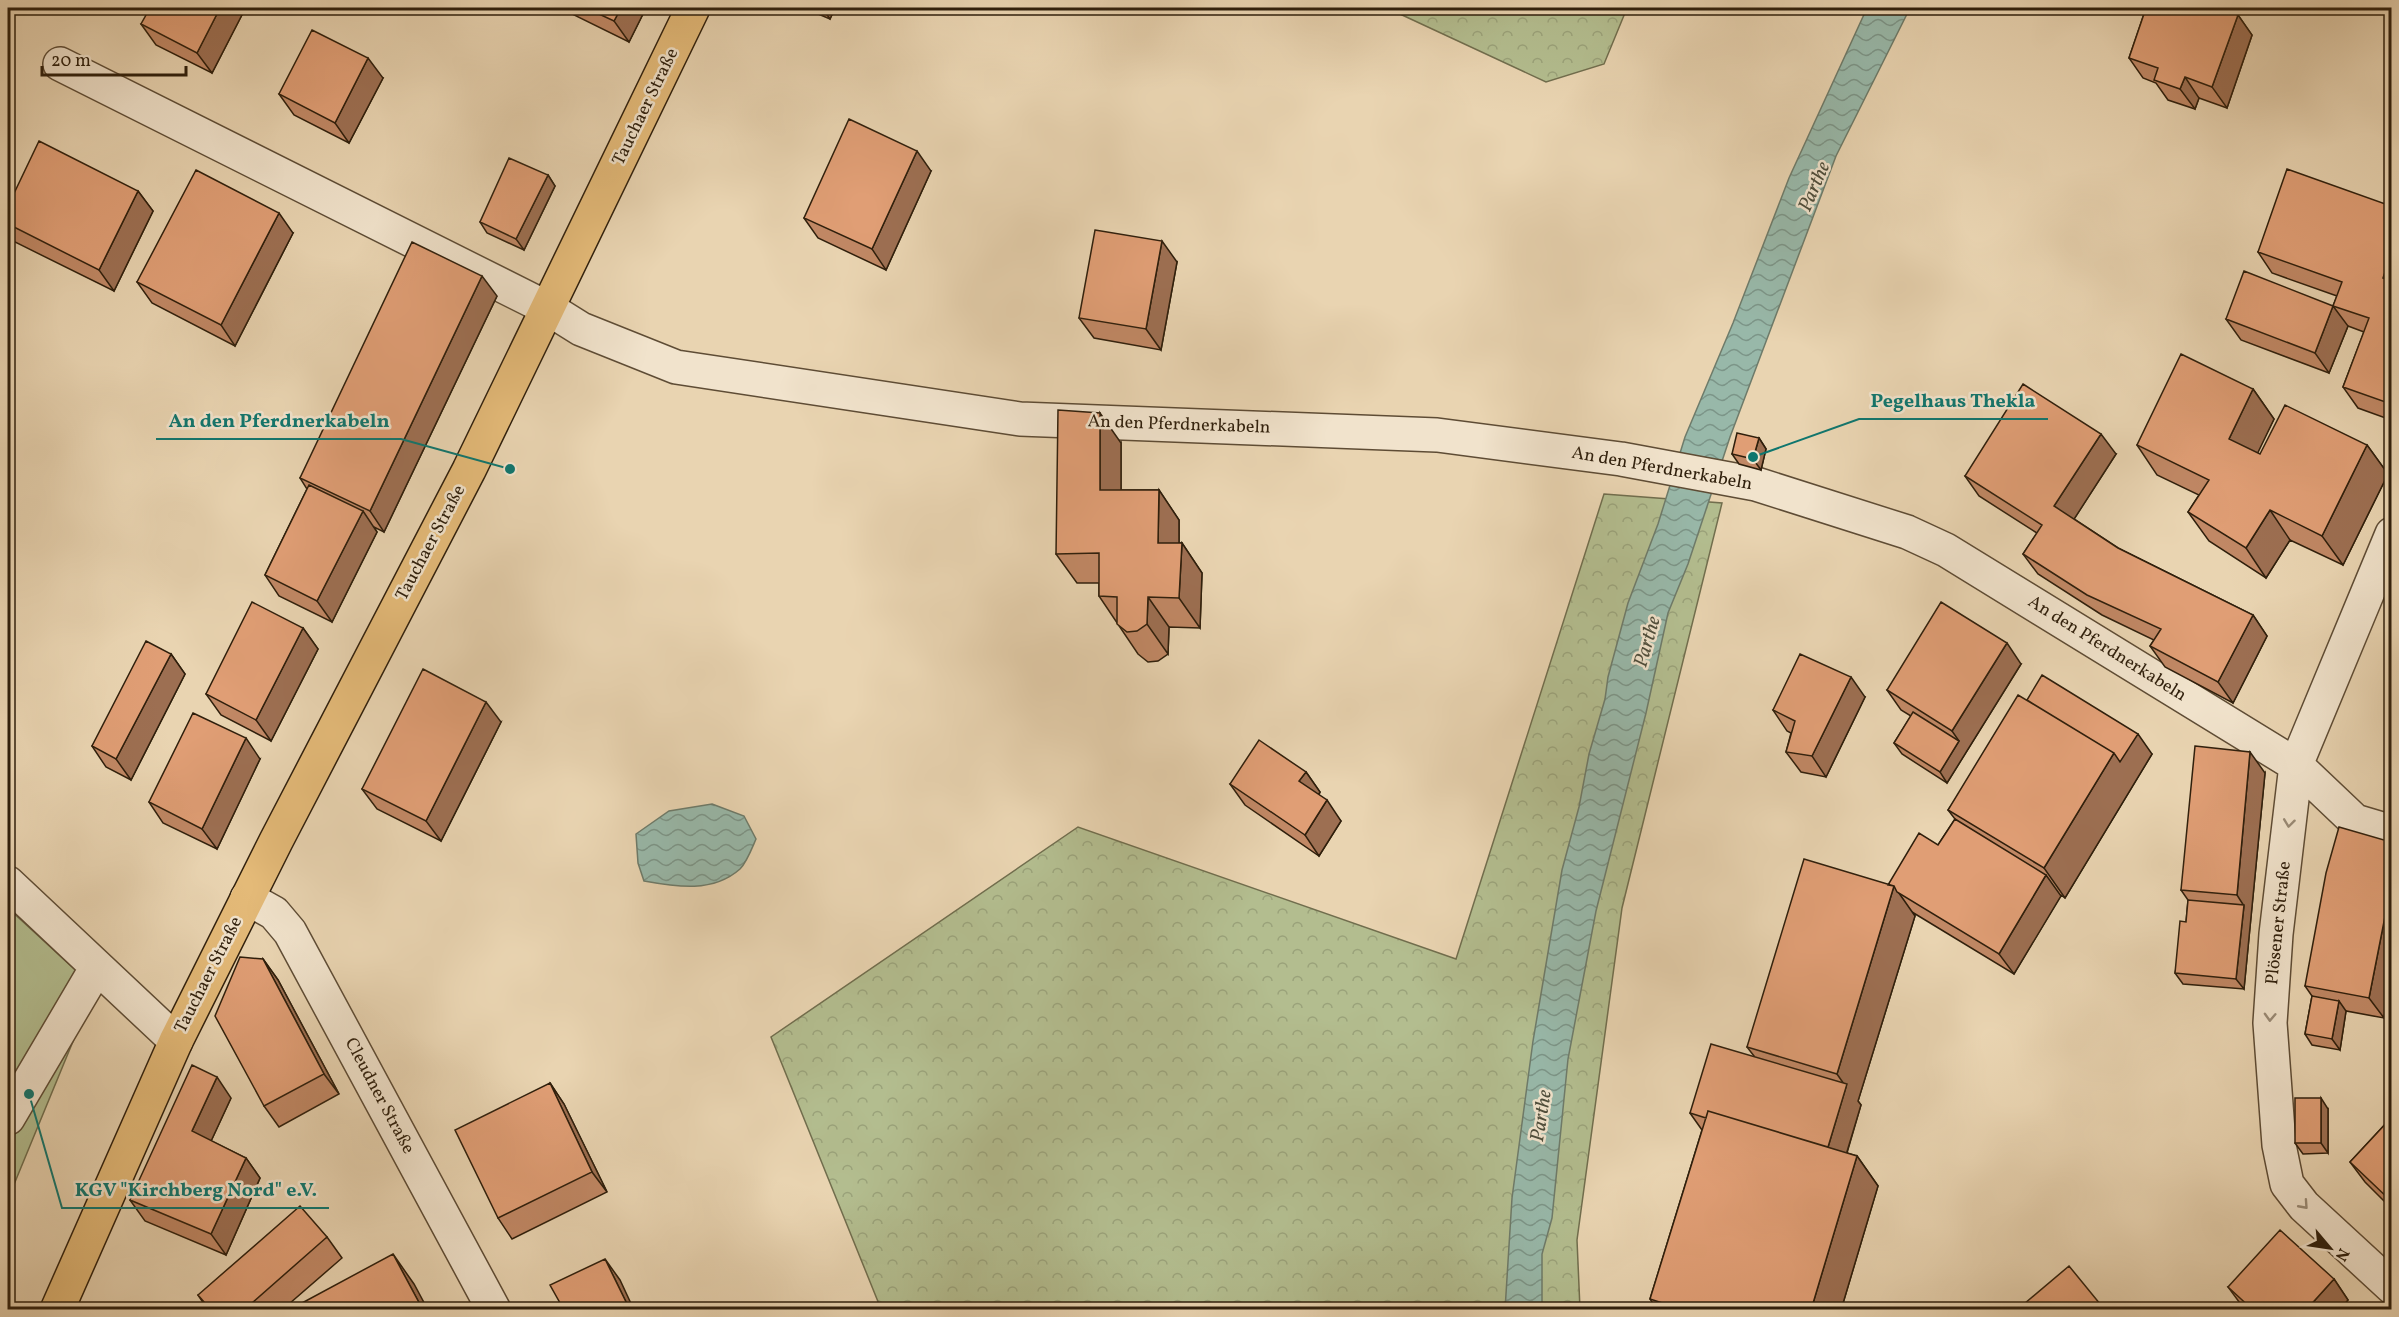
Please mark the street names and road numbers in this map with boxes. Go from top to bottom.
street label: Tauchaer Straße [607,44,685,170]
street label: An den Pferdnerkabeln [1087,409,1271,441]
street label: An den Pferdnerkabeln [1570,441,1755,497]
street label: Tauchaer Straße [390,481,472,605]
street label: An den Pferdnerkabeln [2023,590,2191,708]
street label: Plösener Straße [2260,860,2298,986]
street label: Tauchaer Straße [169,912,249,1038]
street label: Cleudner Straße [338,1033,420,1159]

